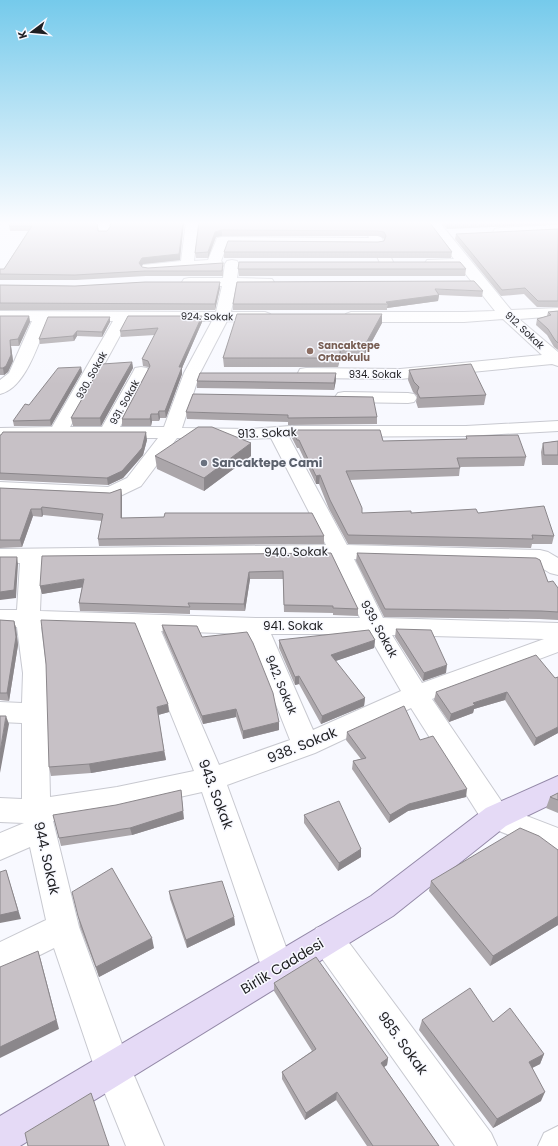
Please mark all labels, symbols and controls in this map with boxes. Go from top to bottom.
north arrow [12,12,52,52]
text: K [14,29,31,41]
street label: 912. Sokak [501,308,548,353]
street label: 924. Sokak [181,309,234,324]
place label: Sancaktepe Ortaokulu [318,338,380,365]
marker: Sancaktepe Ortaokulu [305,346,315,356]
street label: 930. Sokak [72,348,111,402]
street label: 934. Sokak [349,367,402,382]
street label: 931. Sokak [106,376,143,428]
street label: 913. Sokak [237,423,298,442]
place label: Sancaktepe Cami [212,454,322,471]
marker: Sancaktepe Cami [199,458,209,468]
street label: 940. Sokak [264,542,329,561]
street label: 939. Sokak [357,597,403,661]
street label: 941. Sokak [263,617,324,634]
street label: 942. Sokak [261,653,302,718]
street label: 938. Sokak [264,722,341,768]
street label: 943. Sokak [193,756,239,833]
street label: 944. Sokak [29,820,65,897]
street label: Birlik Caddesi [237,933,327,999]
street label: 985. Sokak [373,1007,433,1080]

